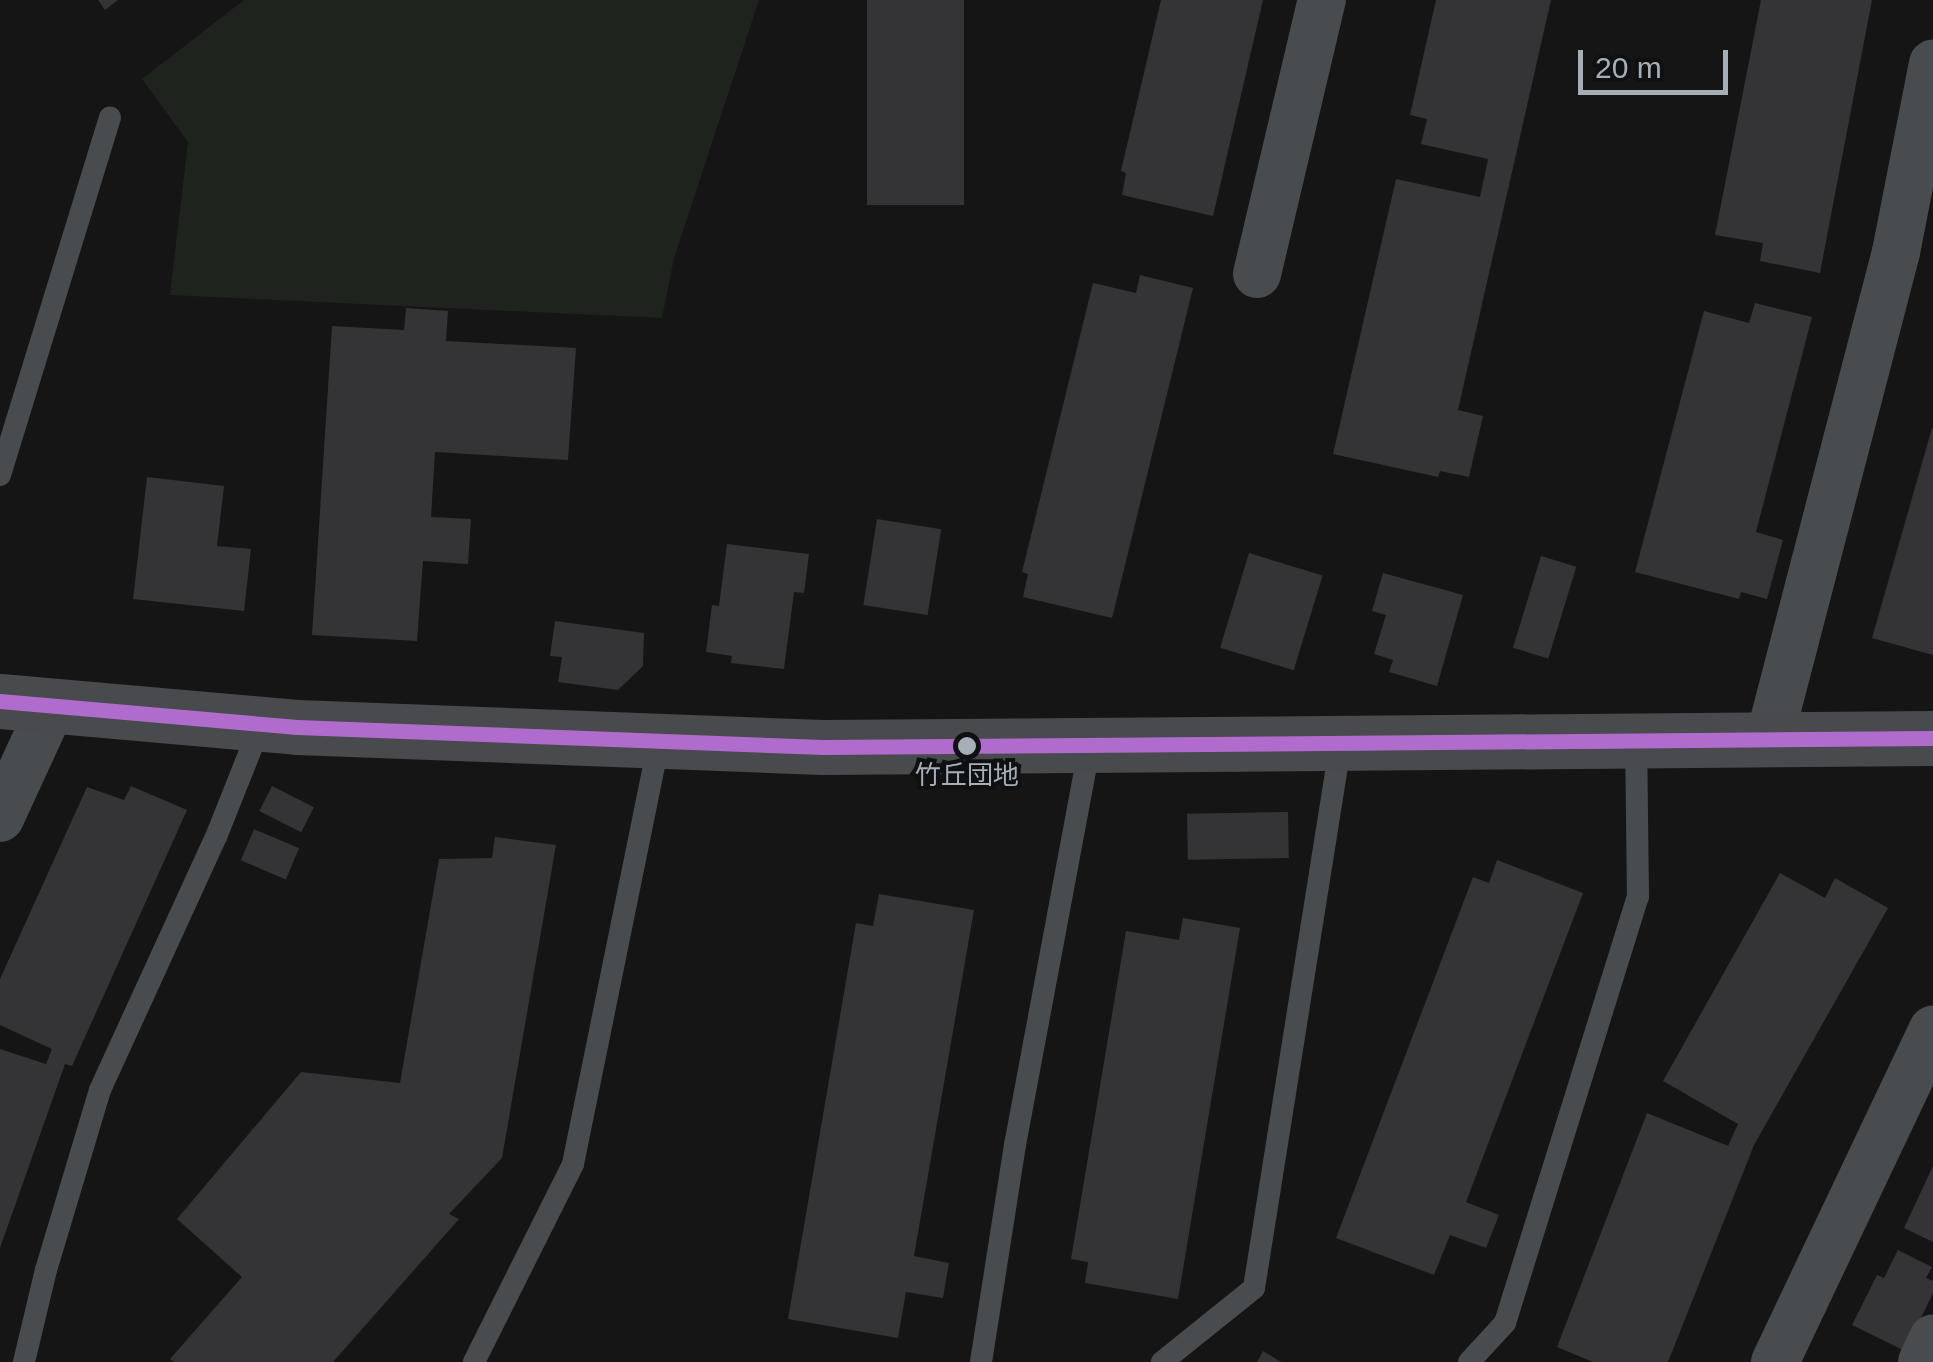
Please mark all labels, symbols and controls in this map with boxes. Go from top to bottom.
scale bar [1583,30,1733,92]
text: 20 m [1595,51,1662,84]
marker: 竹丘団地 [957,736,977,756]
place label: 竹丘団地 [915,760,1019,792]

